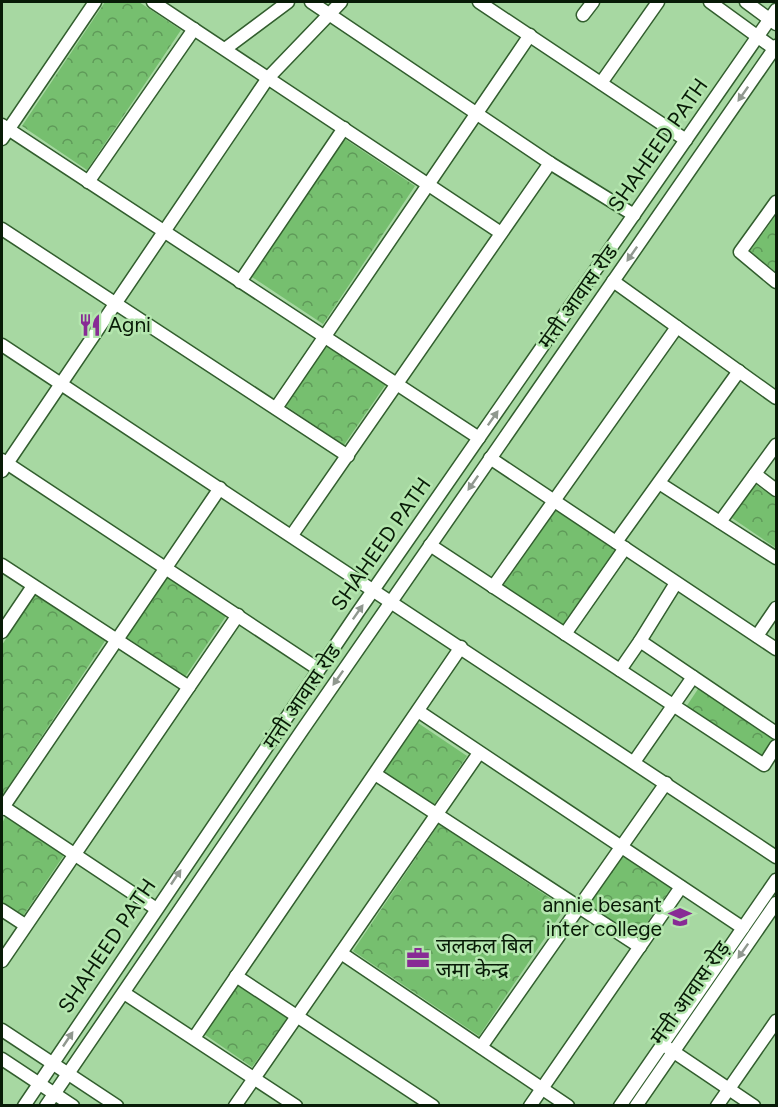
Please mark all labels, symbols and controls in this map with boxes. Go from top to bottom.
street label: SHAHEED PATH [602,73,713,216]
one-way arrow [737,85,749,101]
street label: मंत्ती आवास रोड [533,239,623,353]
one-way arrow [626,245,638,261]
restaurant icon: Agni [77,312,103,338]
place label: Agni [108,312,151,337]
one-way arrow [487,410,499,426]
street label: SHAHEED PATH [325,472,436,615]
one-way arrow [468,475,479,491]
one-way arrow [352,605,364,621]
street label: मंत्ती आवास रोड [257,639,346,754]
one-way arrow [333,670,344,686]
one-way arrow [170,869,181,885]
street label: SHAHEED PATH [52,874,161,1018]
place label: annie besant inter college [542,892,662,941]
school or university icon: annie besant inter college [667,904,693,930]
place label: जलकल बिल जमा केन्द्र [436,933,534,982]
street label: मंत्ती आवास रोड़ [645,935,735,1049]
one-way arrow [737,943,749,959]
office icon: जलकल बिल जमा केन्द्र [405,945,431,971]
one-way arrow [62,1031,73,1047]

